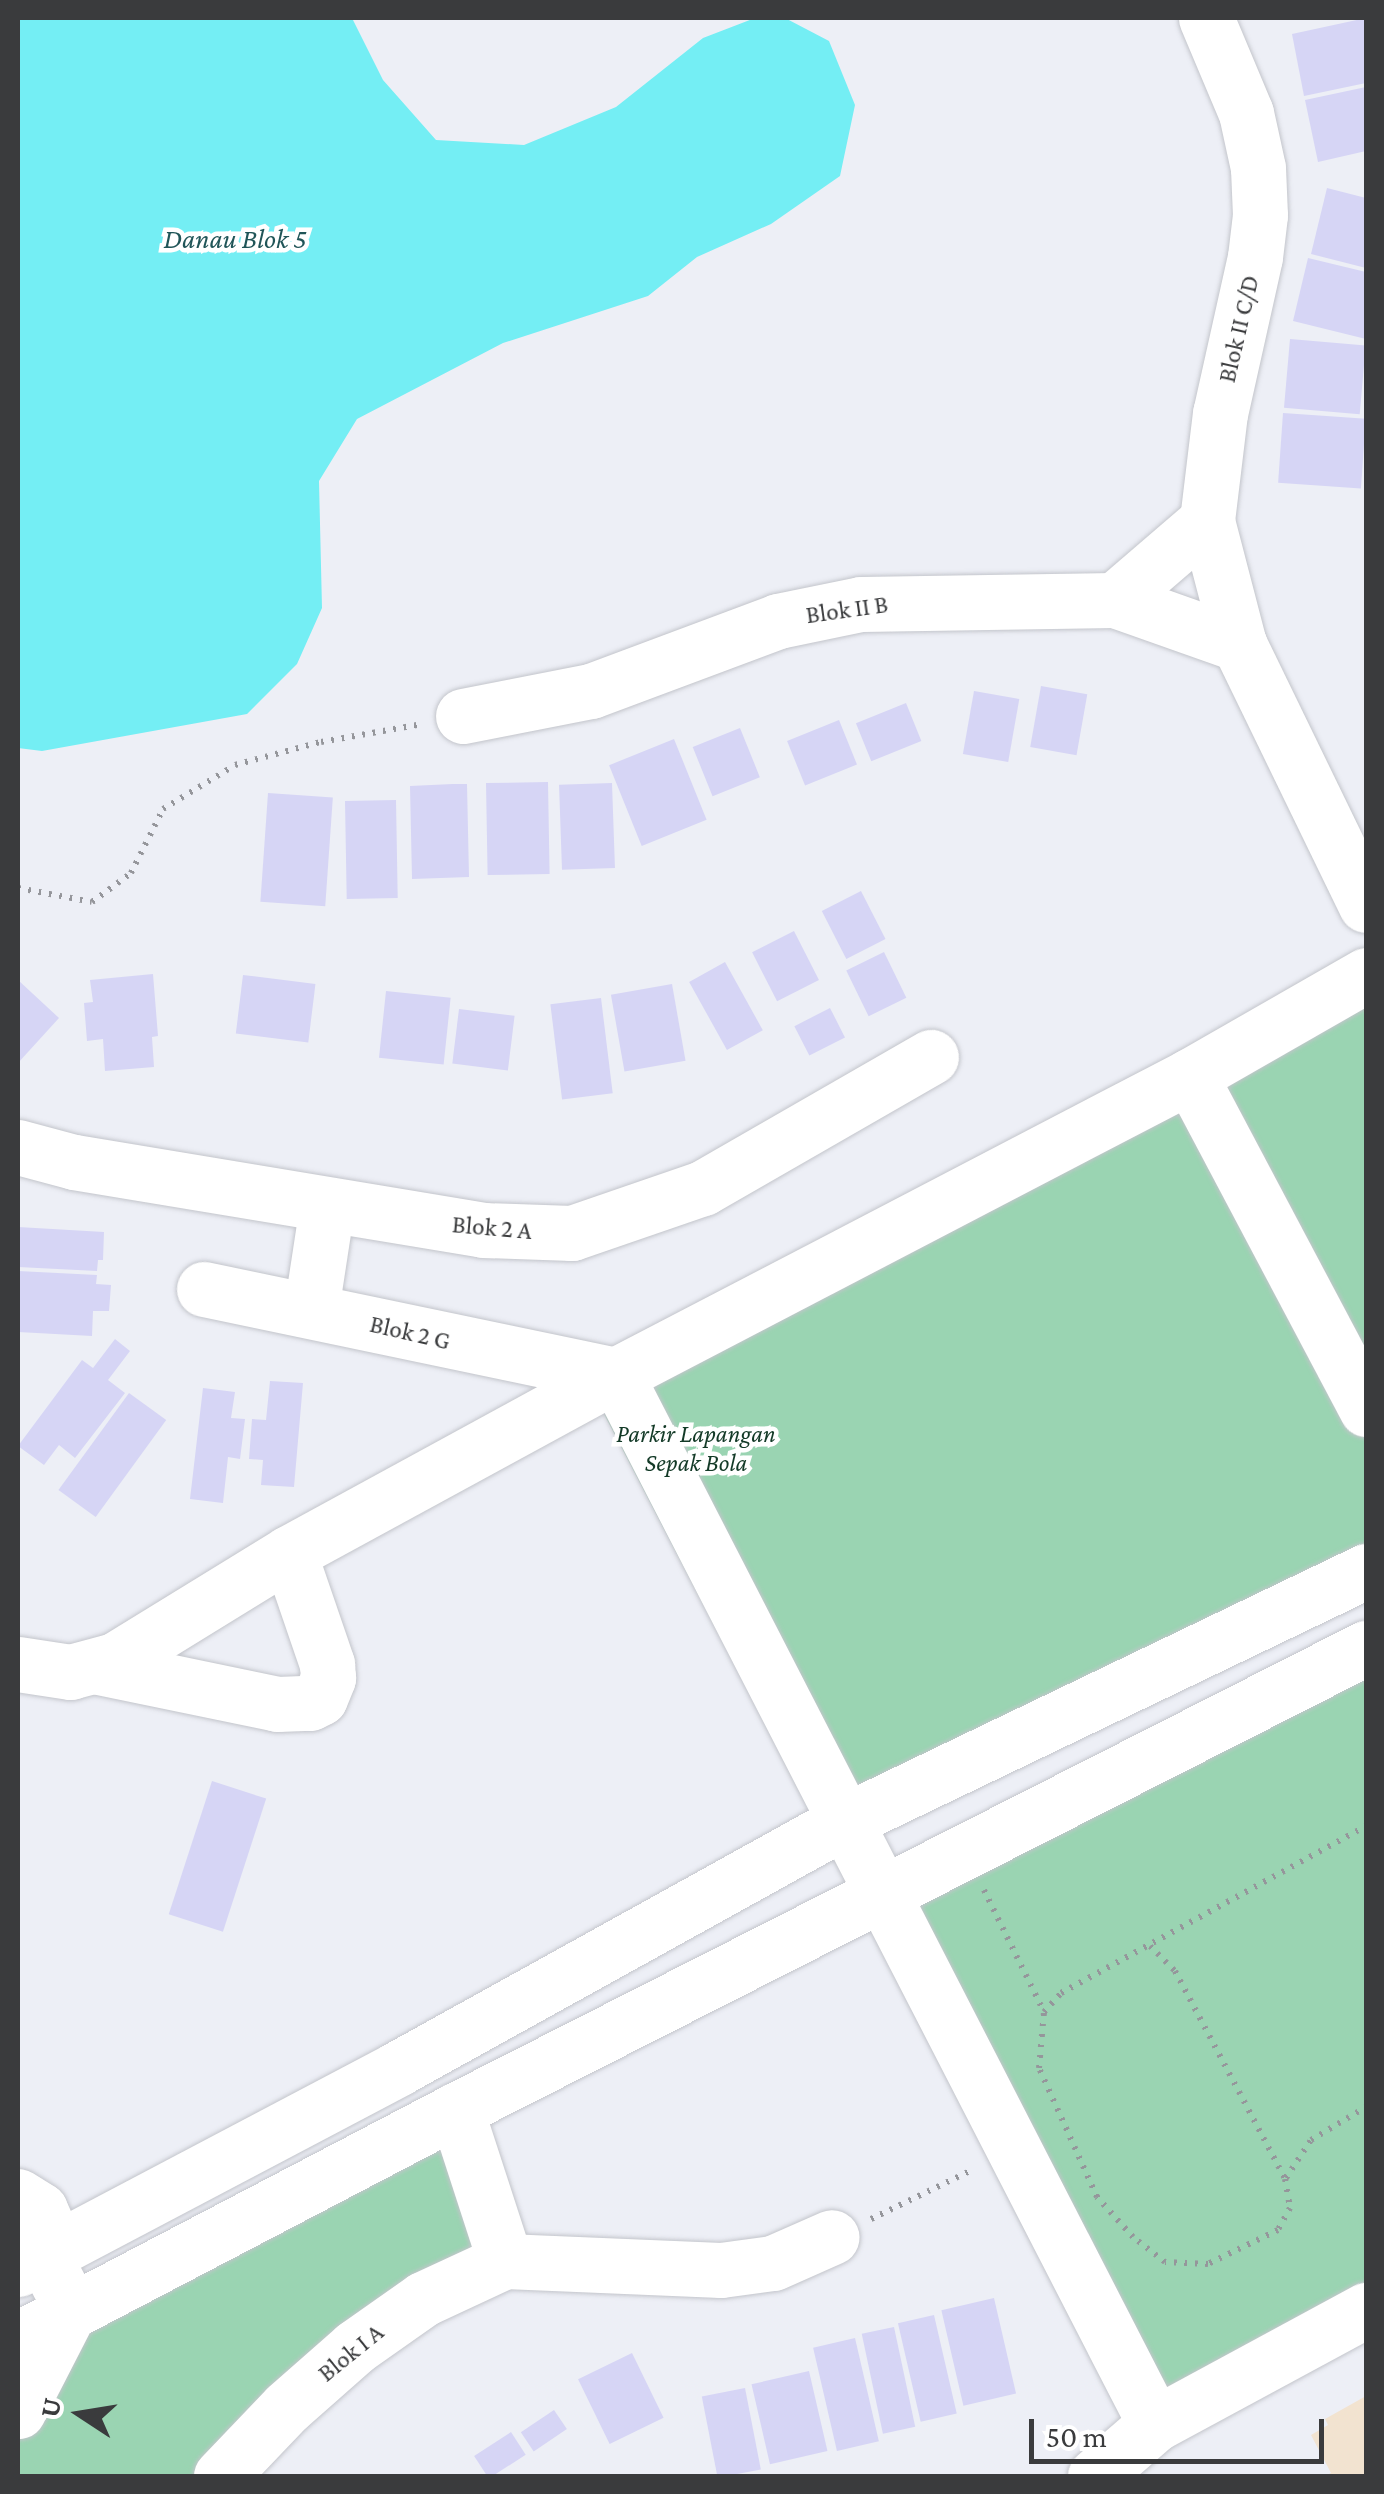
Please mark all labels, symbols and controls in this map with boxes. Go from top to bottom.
water label: Danau Blok 5 [163,222,307,256]
street label: Blok II C/D [1212,272,1266,386]
street label: Blok II B [804,589,890,631]
street label: Blok 2 A [451,1210,533,1246]
street label: Blok 2 G [367,1309,453,1357]
park label: Parkir Lapangan Sepak Bola [616,1420,776,1479]
street label: Blok I A [312,2318,390,2388]
north arrow [30,2364,130,2464]
text: U [33,2395,67,2420]
scale bar [1034,2399,1329,2461]
text: 50 m [1046,2420,1107,2453]

